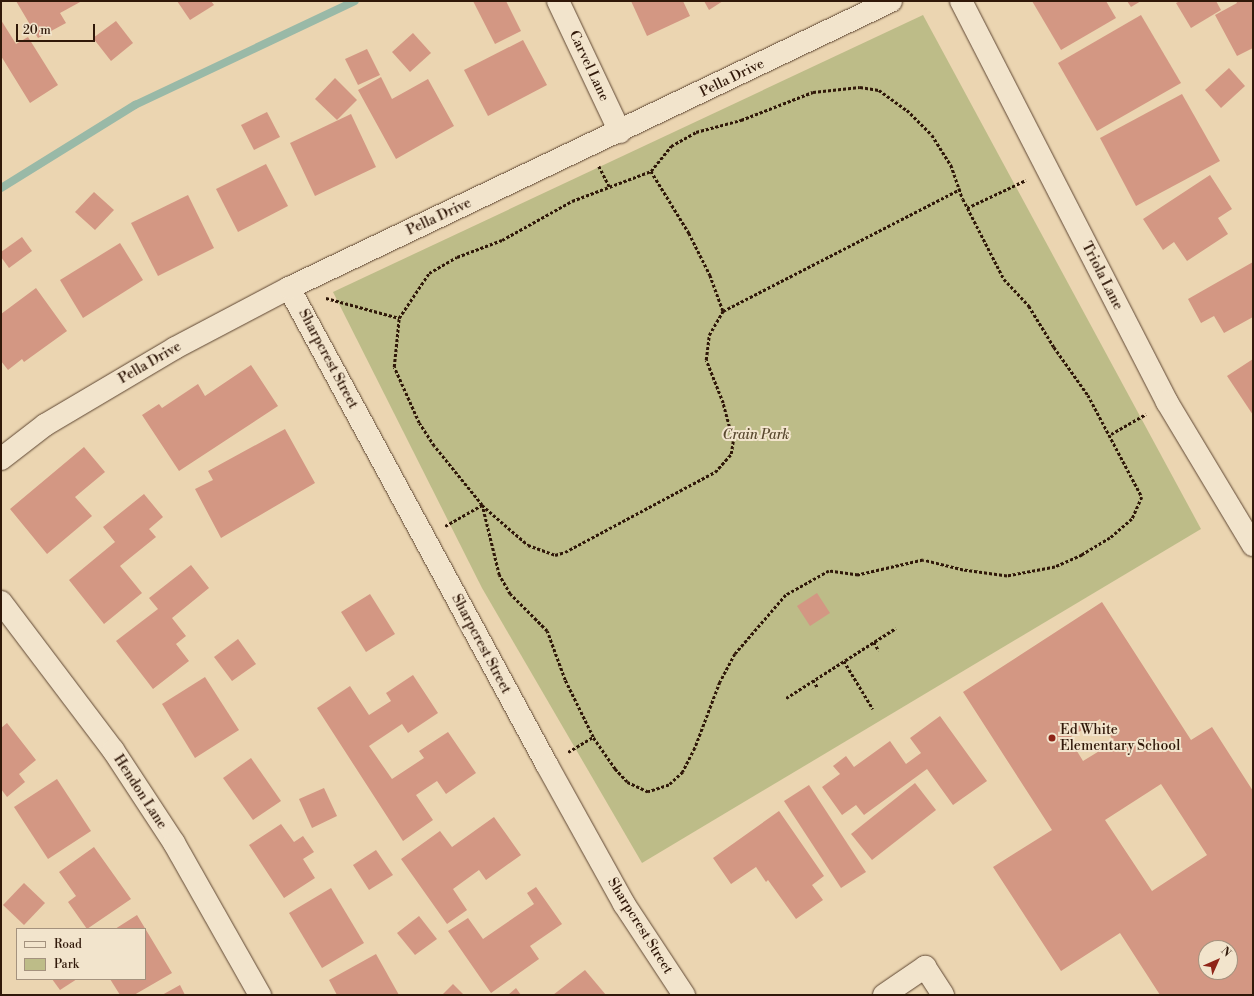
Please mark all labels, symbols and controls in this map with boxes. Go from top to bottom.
scale bar [18,16,97,42]
text: 20 m [23,23,51,38]
street label: Carvel Lane [565,28,613,104]
street label: Pella Drive [697,55,767,101]
street label: Pella Drive [404,195,474,239]
street label: Triola Lane [1078,239,1126,313]
street label: Sharpcrest Street [295,306,361,412]
street label: Pella Drive [116,338,184,388]
park label: Crain Park [723,427,789,443]
street label: Sharpcrest Street [448,591,514,697]
place label: Ed White Elementary School [1060,722,1180,754]
marker: Ed White Elementary School [1047,733,1057,743]
street label: Hendon Lane [110,752,170,832]
street label: Sharpcrest Street [604,875,676,977]
legend [16,928,146,980]
text: Road [54,937,82,952]
north arrow [1198,940,1238,980]
text: N [1218,944,1234,960]
text: Park [54,957,79,972]

